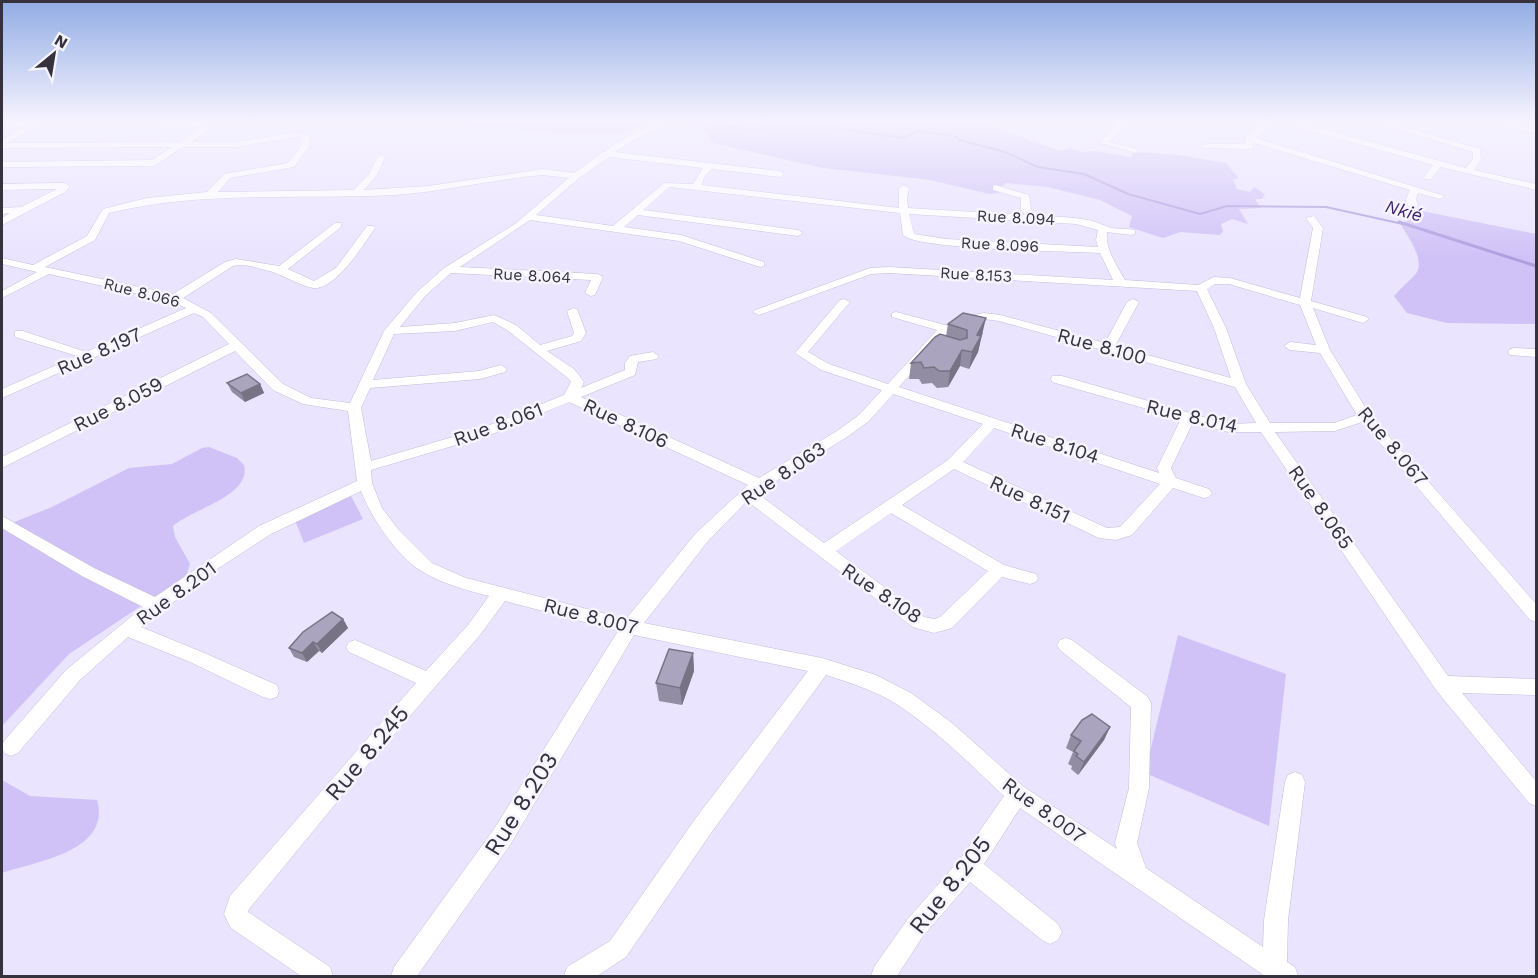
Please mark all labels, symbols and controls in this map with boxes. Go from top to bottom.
north arrow [24,24,84,84]
text: N [51,30,71,53]
water label: Nkié [1383,195,1425,226]
street label: Rue 8.094 [976,206,1056,229]
street label: Rue 8.096 [960,233,1040,256]
street label: Rue 8.153 [939,263,1012,286]
street label: Rue 8.064 [492,264,572,287]
street label: Rue 8.066 [102,274,182,311]
street label: Rue 8.197 [53,322,145,380]
street label: Rue 8.100 [1055,323,1149,369]
street label: Rue 8.059 [69,371,167,437]
street label: Rue 8.106 [579,393,673,453]
street label: Rue 8.014 [1144,394,1240,438]
street label: Rue 8.061 [450,397,546,451]
street label: Rue 8.067 [1353,401,1433,491]
street label: Rue 8.104 [1008,417,1102,469]
street label: Rue 8.063 [736,436,830,510]
street label: Rue 8.065 [1283,460,1359,554]
street label: Rue 8.151 [986,470,1074,528]
street label: Rue 8.201 [131,556,221,630]
street label: Rue 8.108 [837,557,927,629]
street label: Rue 8.007 [541,593,641,639]
street label: Rue 8.245 [319,700,415,806]
street label: Rue 8.203 [478,747,564,861]
street label: Rue 8.007 [998,772,1090,848]
street label: Rue 8.205 [903,830,997,940]

